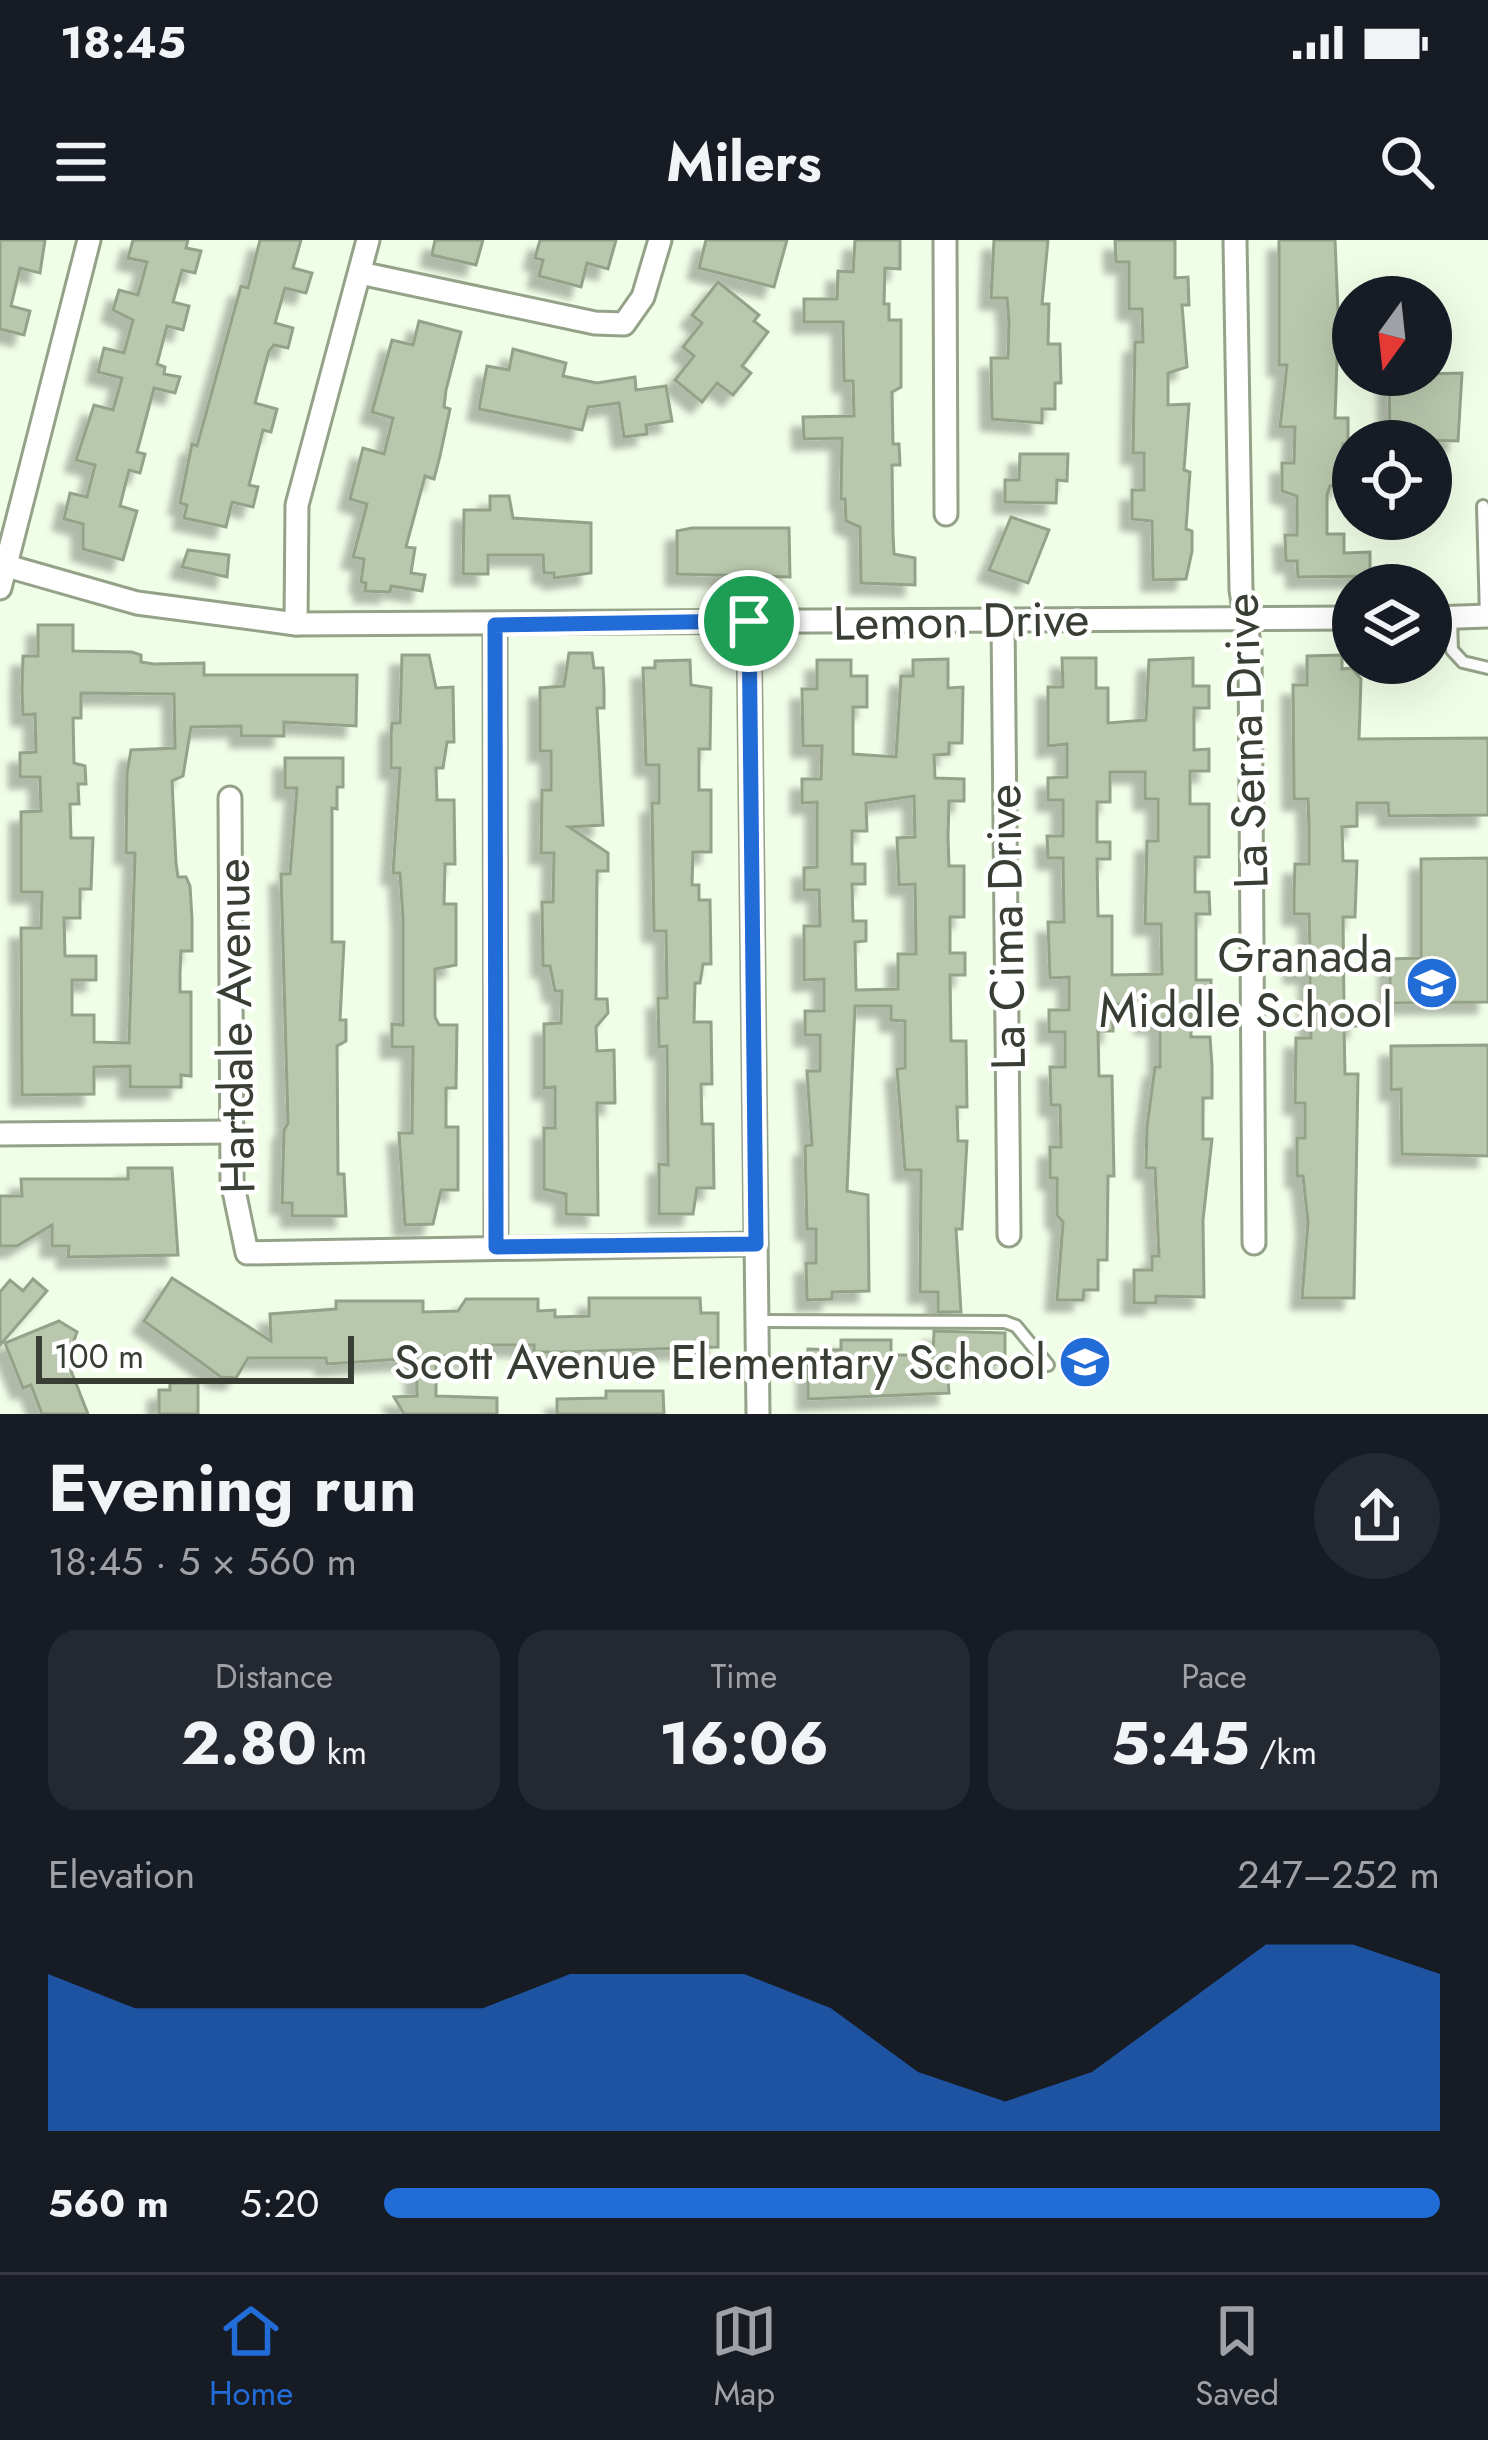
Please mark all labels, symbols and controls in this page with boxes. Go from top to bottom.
text: 18:45 [60,10,186,75]
text: Milers [666,123,822,201]
icon: menu [48,129,114,195]
icon: search [1374,129,1440,195]
north arrow [1332,276,1452,396]
map controls [1332,276,1452,684]
button: locate [1332,420,1452,540]
button: layers [1332,564,1452,684]
pin [698,570,800,672]
street label: Lemon Drive [832,584,1090,658]
icon: arrive [716,588,782,654]
street label: La Serna Drive [1206,592,1286,890]
street label: La Cima Drive [969,783,1043,1071]
street label: Hartdale Avenue [198,858,272,1194]
place label: Granada Middle School [1099,921,1393,1045]
school or university icon: Granada Middle School [1404,955,1460,1011]
place label: Scott Avenue Elementary School [394,1328,1046,1397]
scale bar [36,1330,354,1383]
text: 100 m [54,1333,144,1380]
school or university icon: Scott Avenue Elementary School [1057,1334,1113,1390]
text: Evening run [48,1440,417,1536]
button: share [1314,1453,1440,1579]
text: 18:45 · 5 × 560 m [48,1533,357,1590]
text: Distance [215,1653,333,1700]
text: Time [711,1653,777,1700]
text: Pace [1181,1653,1247,1700]
text: 2.80 [181,1700,317,1787]
text: 16:06 [659,1700,829,1787]
text: 5:45 [1111,1700,1250,1787]
text: km [317,1729,367,1776]
text: /km [1250,1729,1317,1776]
text: Elevation [48,1846,195,1903]
text: 247–252 m [1237,1846,1440,1903]
text: 560 m [48,2175,169,2232]
text: 5:20 [240,2175,319,2232]
tab: Home [209,2298,293,2417]
tab: Map [711,2298,777,2417]
tab: Saved [1195,2298,1279,2417]

